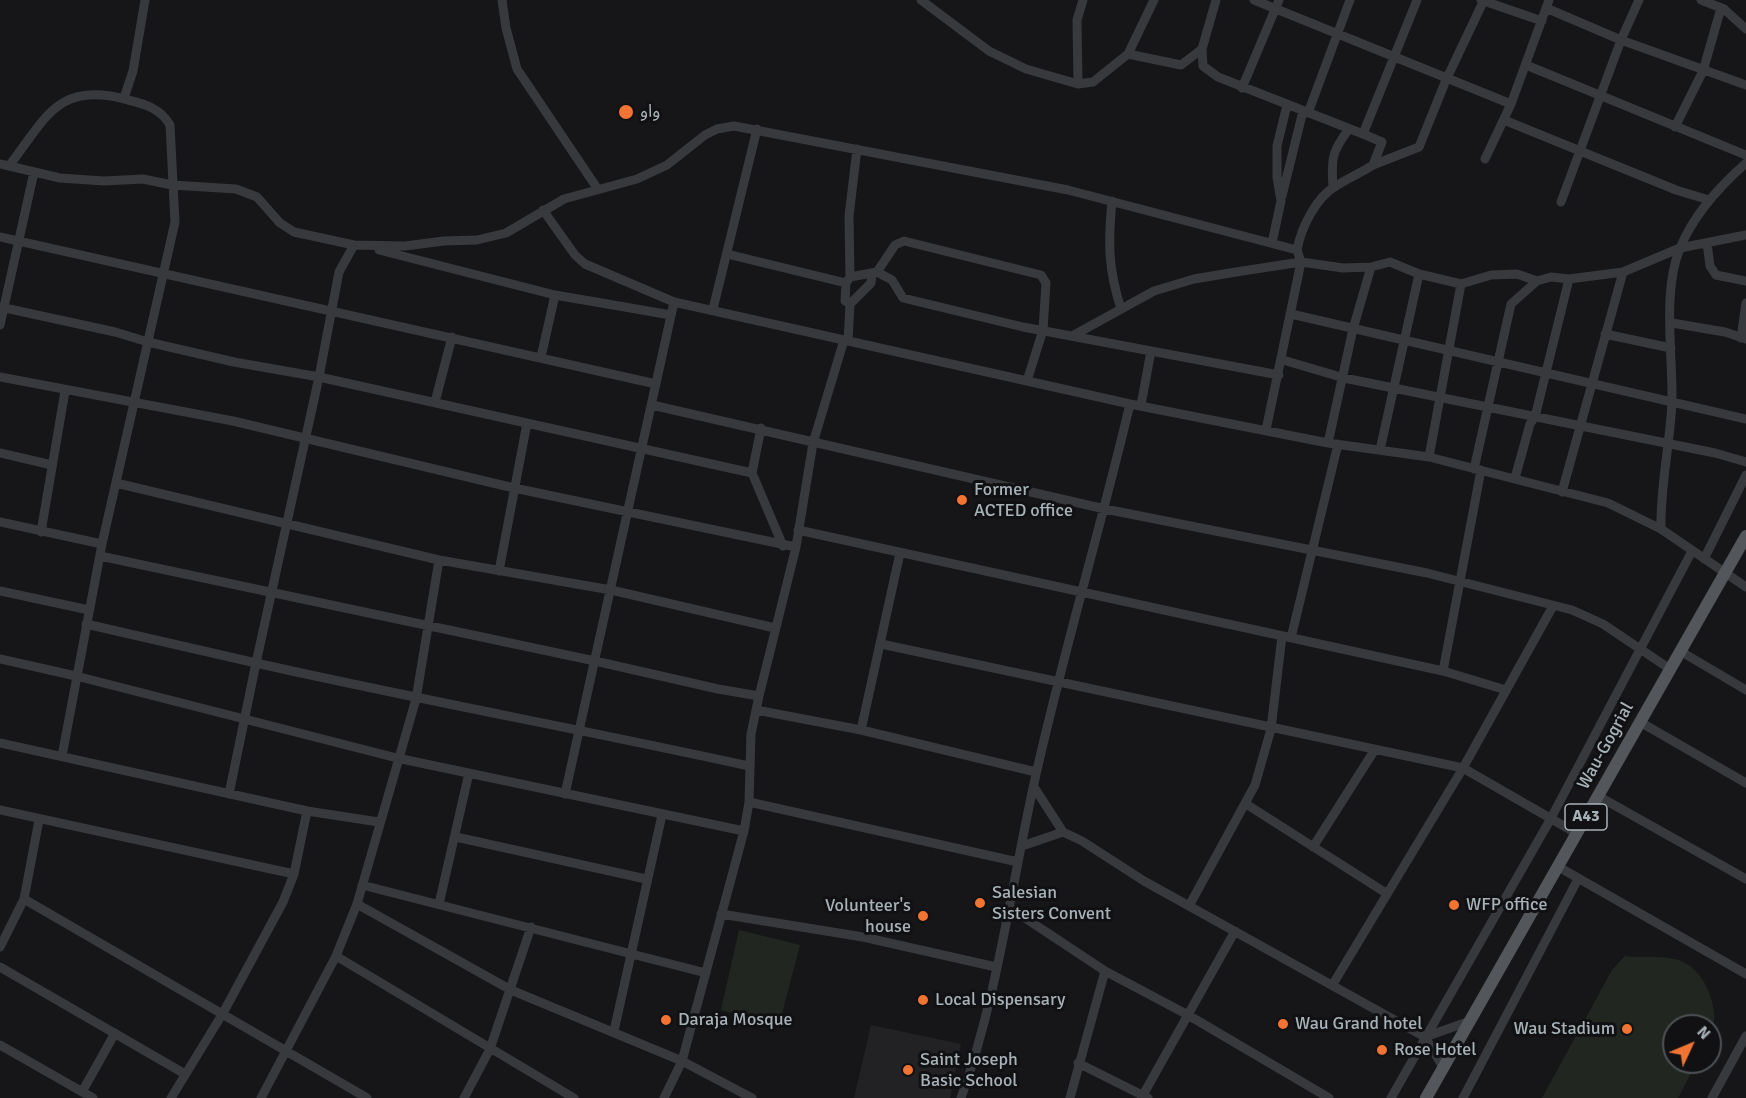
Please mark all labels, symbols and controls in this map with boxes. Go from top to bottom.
place label: واو [640,101,660,123]
marker: واو [617,103,635,121]
place label: Former ACTED office [974,479,1073,522]
marker: Former ACTED office [955,493,969,507]
street label: Wau-Gogrial [1573,699,1639,793]
road number: A43 [1565,804,1607,830]
place label: Salesian Sisters Convent [992,882,1111,924]
place label: WFP office [1466,894,1547,916]
place label: Volunteer's house [825,895,911,938]
marker: Salesian Sisters Convent [973,896,987,910]
marker: WFP office [1447,898,1461,912]
marker: Volunteer's house [916,909,930,923]
place label: Local Dispensary [935,989,1065,1011]
marker: Local Dispensary [916,993,930,1007]
place label: Daraja Mosque [678,1009,792,1031]
marker: Daraja Mosque [659,1013,673,1027]
place label: Wau Grand hotel [1295,1013,1423,1035]
north arrow [1662,1014,1722,1074]
marker: Wau Grand hotel [1276,1017,1290,1031]
place label: Wau Stadium [1514,1018,1615,1040]
marker: Wau Stadium [1620,1022,1634,1036]
text: N [1692,1022,1715,1044]
place label: Rose Hotel [1394,1039,1477,1061]
marker: Rose Hotel [1375,1043,1389,1057]
place label: Saint Joseph Basic School [920,1049,1018,1092]
marker: Saint Joseph Basic School [901,1063,915,1077]

